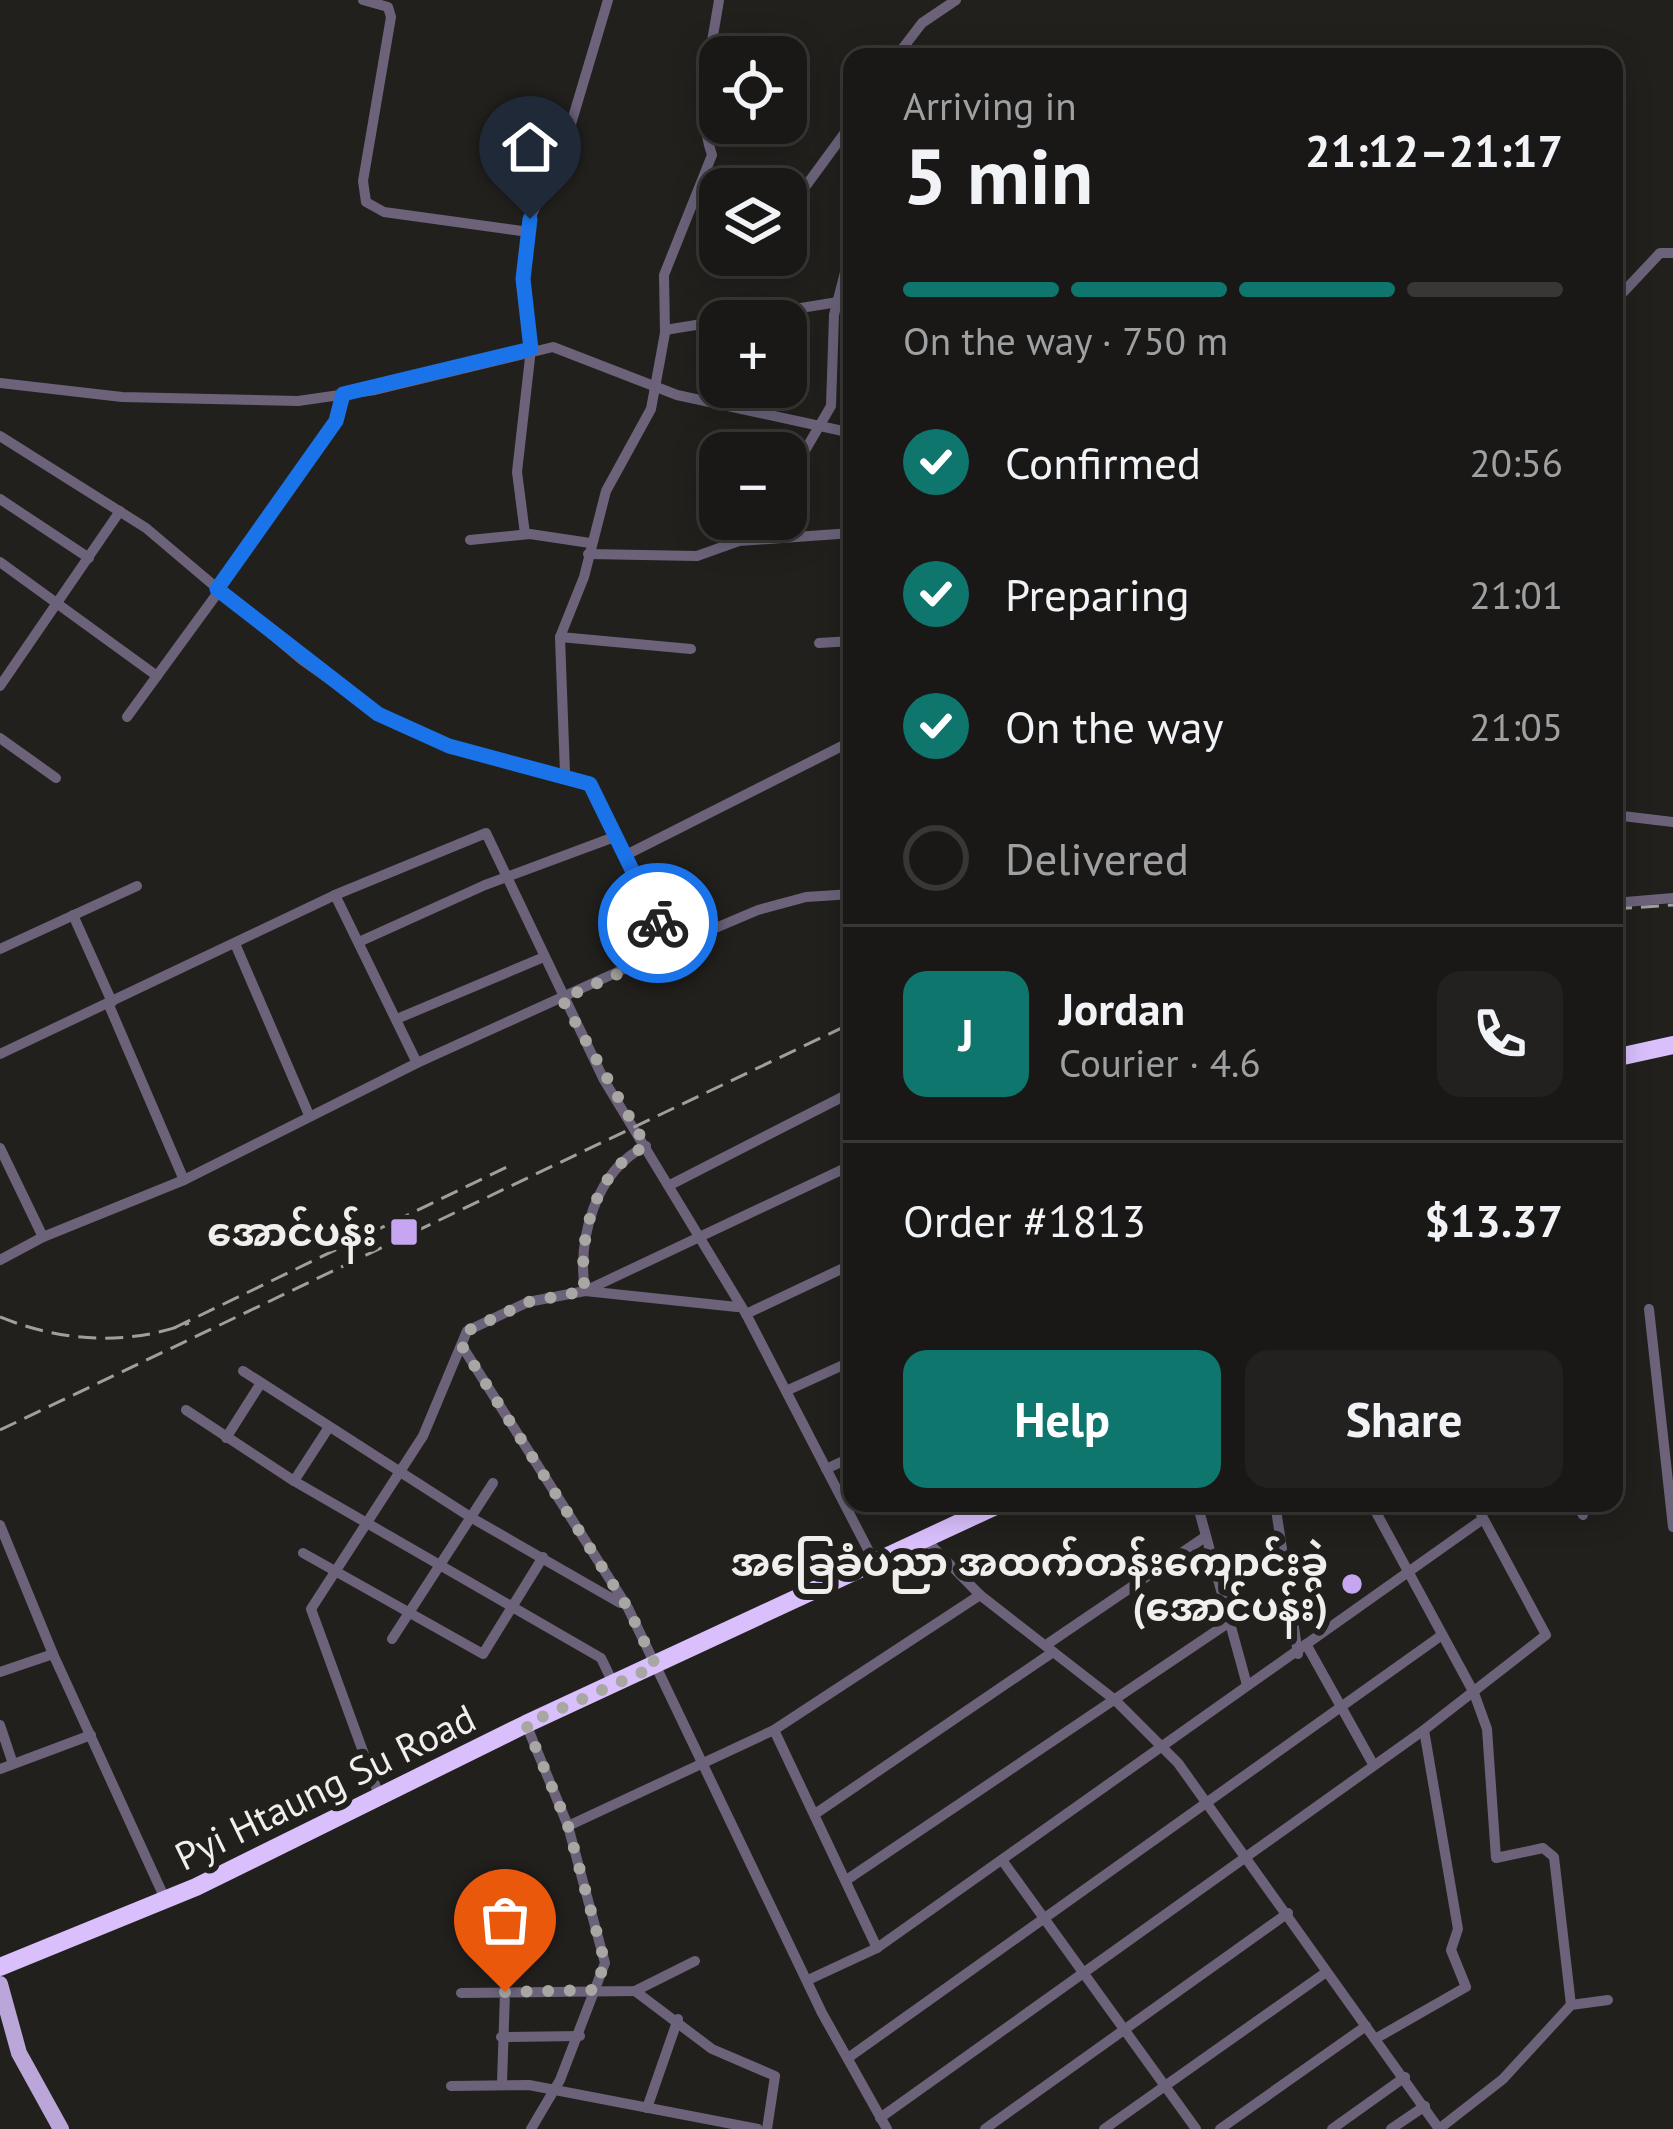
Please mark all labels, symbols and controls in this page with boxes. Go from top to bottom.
map controls [699,36,807,540]
button: locate [699,36,807,144]
text: Arriving in [903,80,1077,131]
pin [479,96,581,219]
icon: home [497,114,563,180]
text: 21:12–21:17 [1305,121,1563,179]
text: 5 min [903,125,1093,226]
button: layers [699,168,807,276]
button: + [699,300,807,408]
text: On the way · 750 m [903,315,1228,366]
icon: check [903,429,969,495]
button: − [699,432,807,540]
text: Confirmed [1005,433,1201,491]
text: 20:56 [1469,437,1563,488]
icon: check [903,561,969,627]
text: Preparing [1005,565,1190,623]
text: 21:01 [1469,569,1563,620]
icon: check [903,693,969,759]
text: On the way [1005,697,1224,755]
text: 21:05 [1469,701,1563,752]
text: Delivered [1005,829,1189,887]
courier [598,863,718,983]
icon: bike [625,890,691,956]
button: phone [1437,971,1563,1097]
text: Jordan [1059,979,1185,1037]
text: J [958,1005,974,1063]
text: Courier · 4.6 [1059,1037,1261,1088]
text: Order #1813 [903,1191,1146,1249]
text: $13.37 [1424,1191,1563,1249]
place label: အောင်ပန်း [207,1206,377,1264]
marker: အောင်ပန်း [388,1216,420,1248]
button: Help [903,1350,1221,1488]
button: Share [1245,1350,1563,1488]
place label: အခြေခံပညာ အထက်တန်းကျောင်းခွဲ (အောင်ပန်း) [731,1536,1328,1639]
marker: အခြေခံပညာ အထက်တန်းကျောင်းခွဲ (အောင်ပန်း) [1339,1571,1365,1597]
street label: Pyi Htaung Su Road [166,1692,483,1881]
pin [454,1869,556,1992]
icon: bag [472,1887,538,1953]

